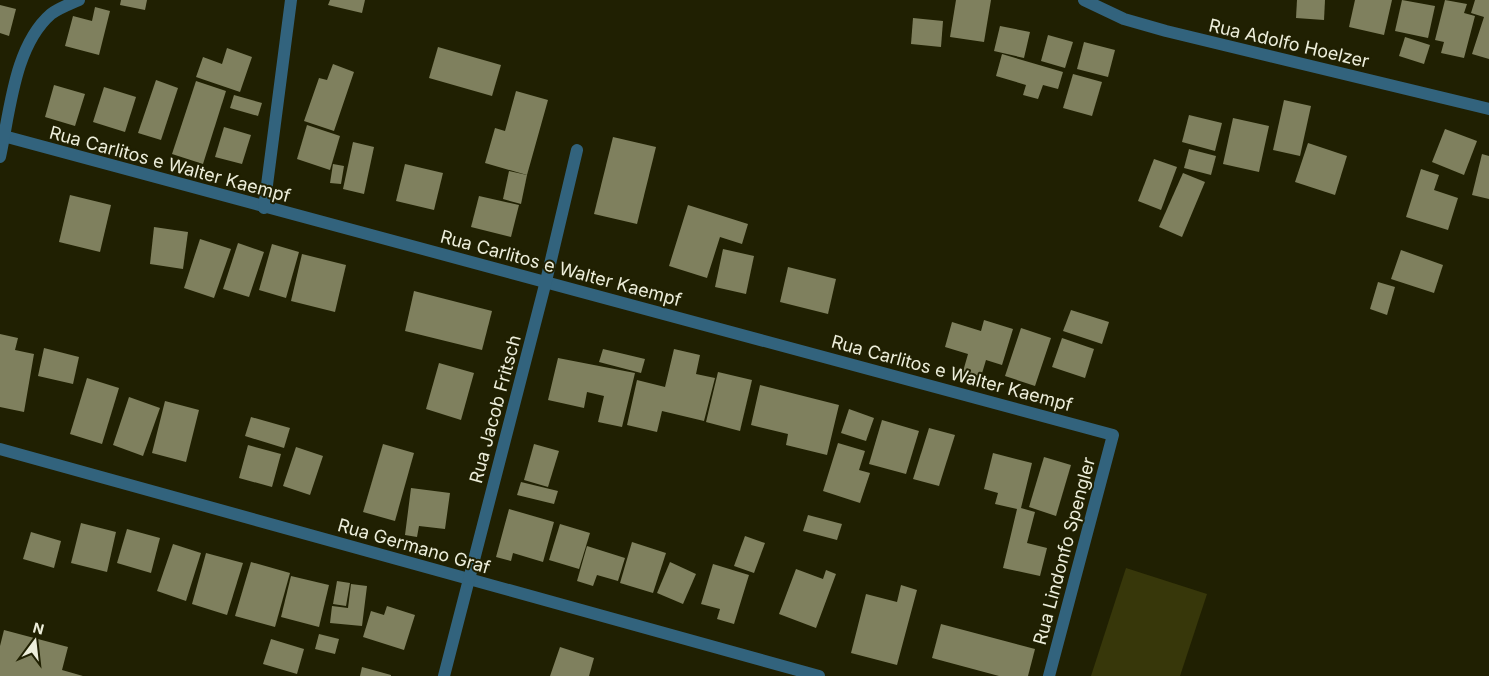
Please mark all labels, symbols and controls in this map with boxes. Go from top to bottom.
street label: Rua Adolfo Hoelzer [1207,14,1371,72]
street label: Rua Carlitos e Walter Kaempf [47,122,293,206]
street label: Rua Carlitos e Walter Kaempf [438,226,684,310]
street label: Rua Carlitos e Walter Kaempf [829,331,1075,415]
street label: Rua Jacob Fritsch [465,333,525,485]
street label: Rua Lindonfo Spengler [1029,455,1099,647]
street label: Rua Germano Graf [335,514,493,578]
north arrow [10,616,60,666]
text: N [31,618,46,638]

